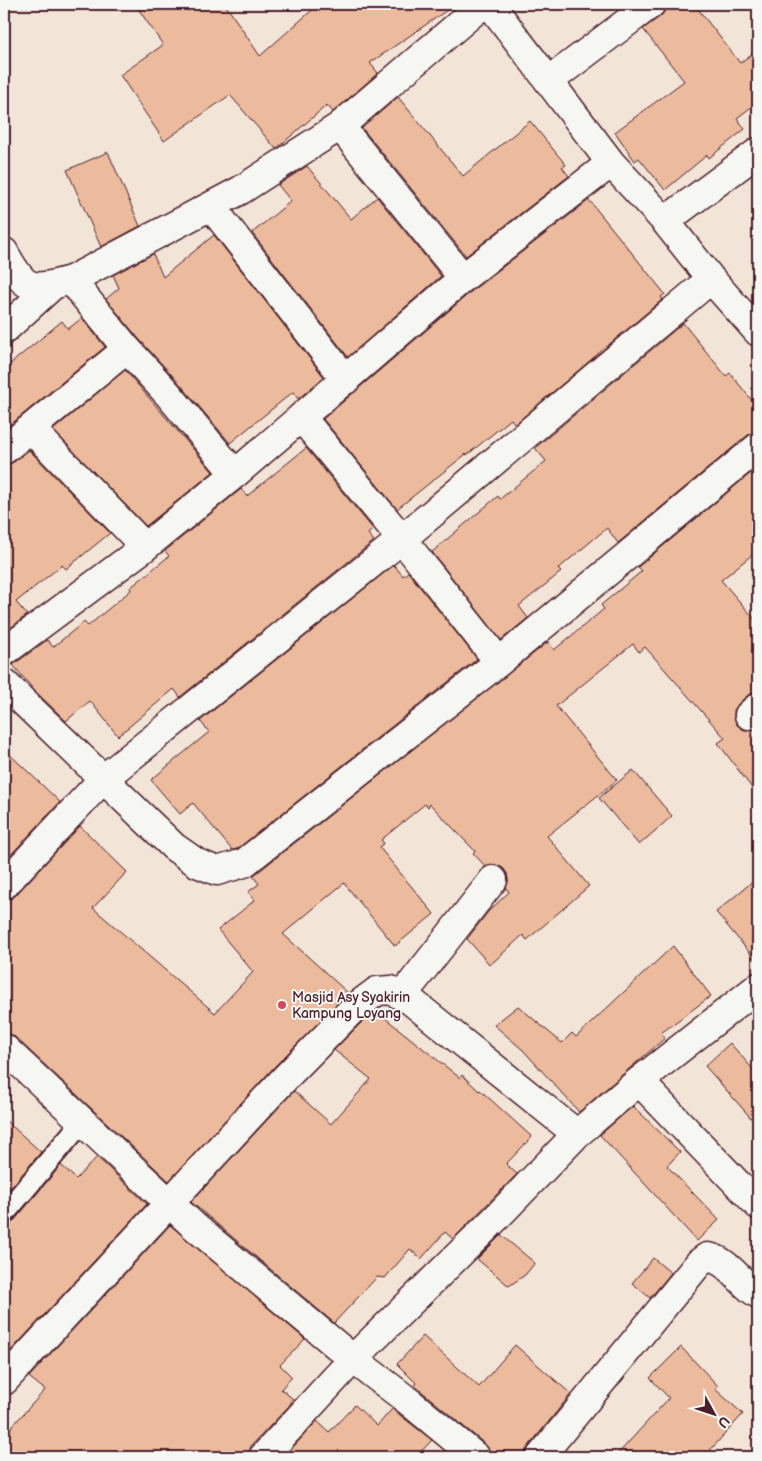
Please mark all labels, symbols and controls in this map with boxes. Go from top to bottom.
place label: Masjid Asy Syakirin Kampung Loyang [292,989,410,1022]
marker: Masjid Asy Syakirin Kampung Loyang [276,999,288,1011]
north arrow [690,1388,740,1438]
text: U [714,1413,733,1431]

